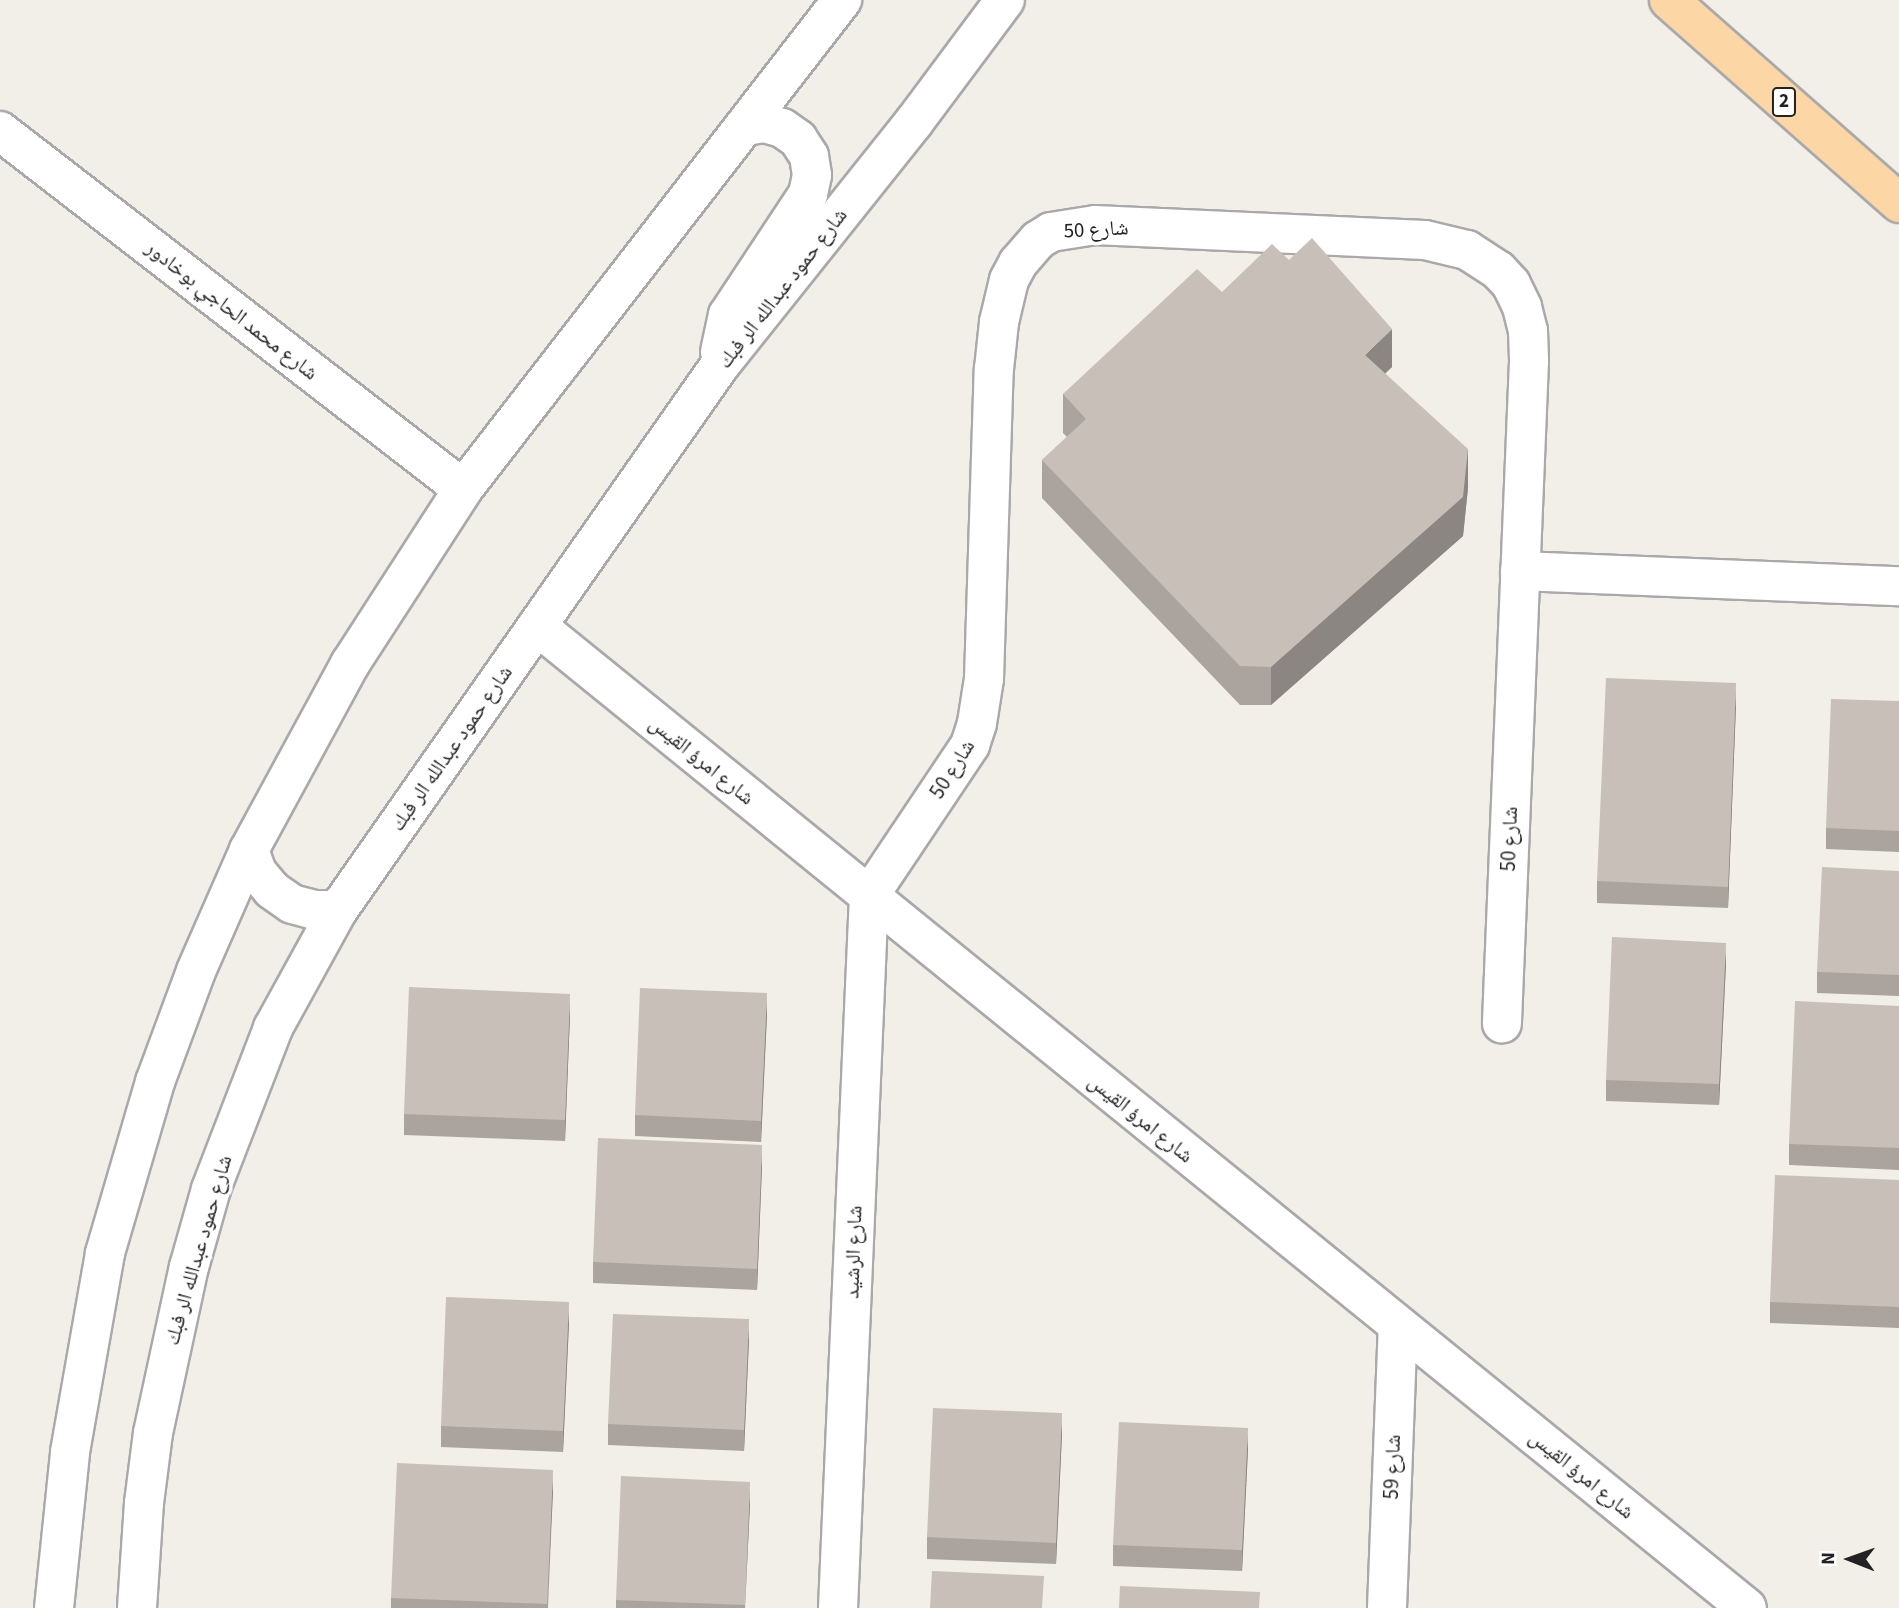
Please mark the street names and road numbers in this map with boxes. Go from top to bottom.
road number: 2 [1772,86,1796,118]
street label: شارع حمود عبدالله الر فبك [712,203,852,373]
street label: شارع 50 [1063,215,1129,243]
street label: شارع محمد الحاجي بوخادور [141,235,323,385]
street label: شارع حمود عبدالله الر فبك [384,660,518,836]
street label: شارع امرؤ القيس [644,710,760,810]
street label: شارع 50 [924,735,980,803]
street label: شارع 50 [1495,806,1523,872]
street label: شارع امرؤ القيس [1083,1068,1199,1168]
street label: شارع حمود عبدالله الر فبك [159,1152,237,1348]
street label: شارع الرشيد [839,1205,867,1299]
street label: شارع امرؤ القيس [1524,1424,1640,1524]
street label: شارع 59 [1378,1434,1406,1500]

